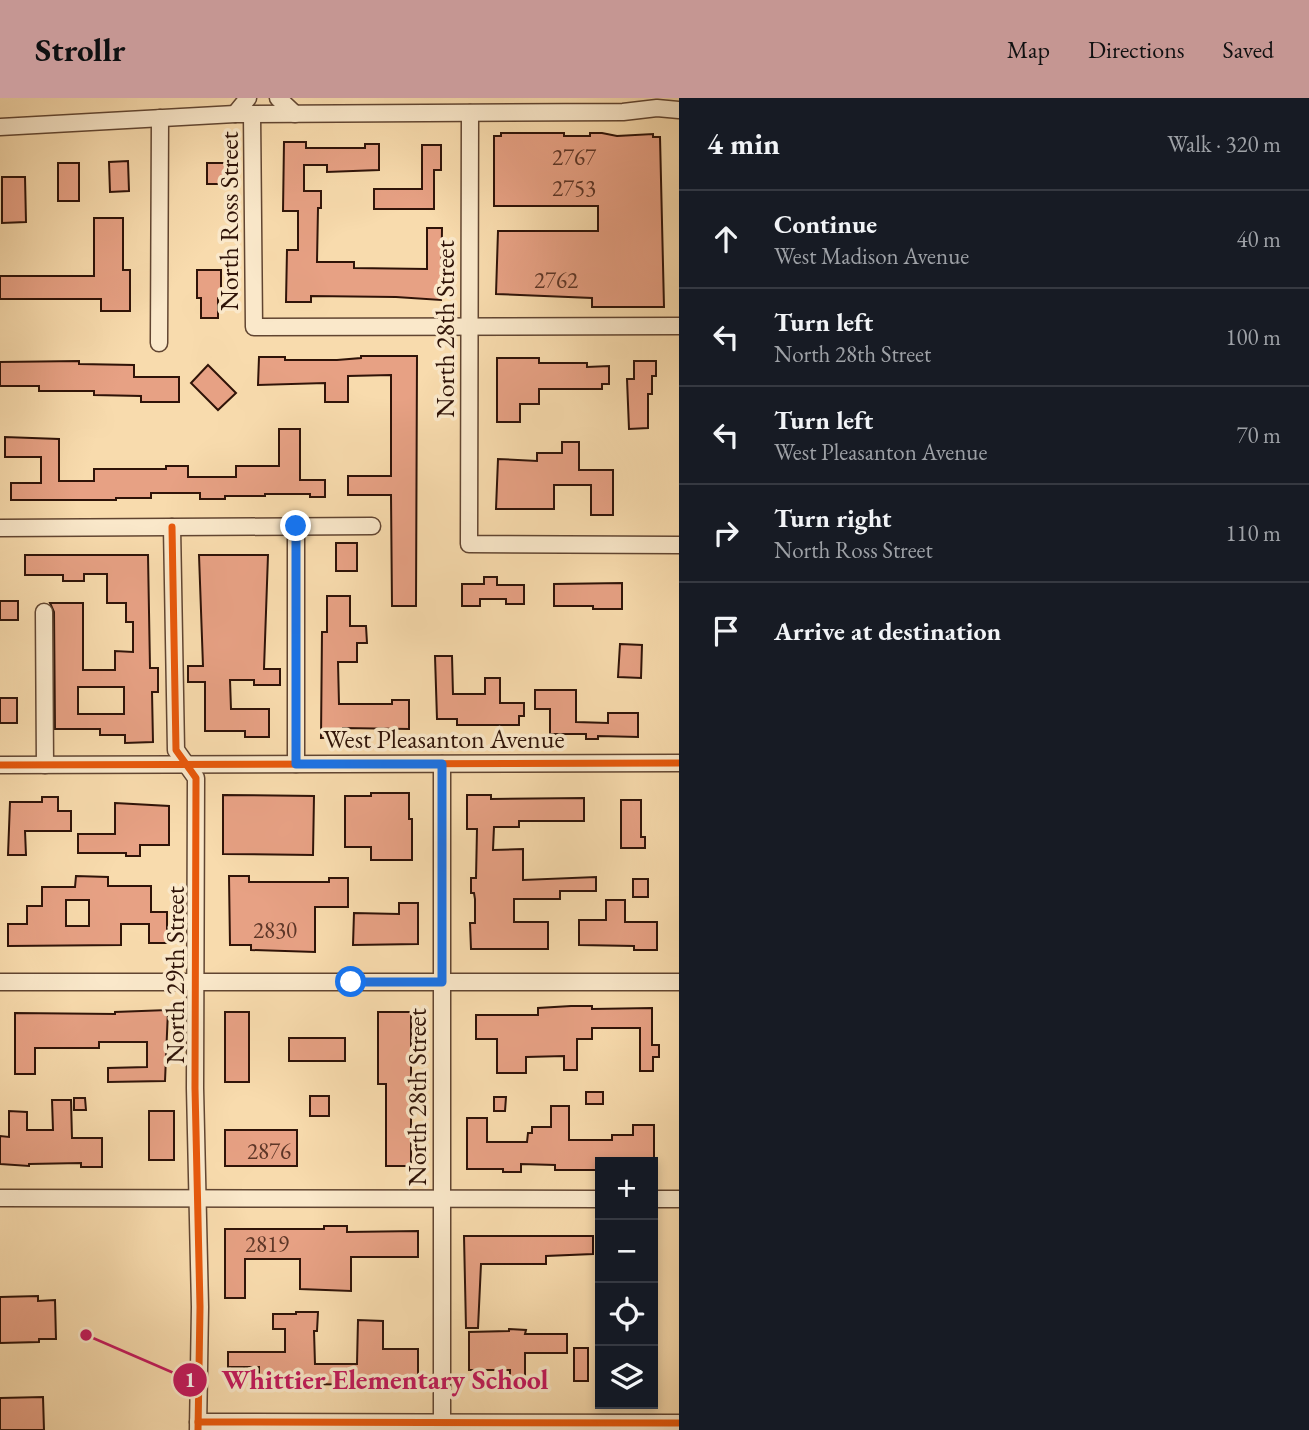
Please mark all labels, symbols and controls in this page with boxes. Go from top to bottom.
text: Strollr [35,28,126,71]
text: Map [1007,34,1050,65]
text: Directions [1088,34,1185,65]
text: Saved [1223,34,1274,65]
text: 4 min [707,124,780,163]
text: Walk · 320 m [1167,129,1281,159]
street label: North Ross Street [212,131,246,311]
house number: 2767 [552,142,597,172]
house number: 2753 [552,173,596,203]
text: Continue [774,207,877,241]
icon: ahead [707,220,745,258]
text: 40 m [1236,224,1281,254]
street label: North 28th Street [428,240,462,418]
text: West Madison Avenue [774,241,969,271]
house number: 2762 [534,265,578,295]
text: Turn left [774,305,873,339]
icon: left [707,318,745,356]
text: 100 m [1225,322,1281,352]
text: North 28th Street [774,339,931,369]
text: Turn left [774,403,873,437]
icon: left [707,416,745,454]
text: 70 m [1236,420,1281,450]
text: West Pleasanton Avenue [774,437,987,467]
text: Turn right [774,501,892,535]
route end [280,510,311,541]
icon: right [707,514,745,552]
text: 110 m [1225,518,1281,548]
text: North Ross Street [774,535,933,565]
icon: arrive [707,612,745,650]
text: Arrive at destination [774,614,1001,648]
street label: West Pleasanton Avenue [323,722,565,756]
street label: North 29th Street [158,886,192,1064]
house number: 2830 [253,915,297,945]
route start [335,966,366,997]
street label: North 28th Street [400,1008,434,1186]
house number: 2876 [247,1136,291,1166]
map controls [595,1157,658,1409]
button: + [595,1157,658,1220]
button: − [595,1220,658,1283]
house number: 2819 [245,1229,289,1259]
button: locate [595,1283,658,1346]
button: layers [595,1346,658,1409]
callout: Whittier Elementary School [172,1355,562,1404]
text: Whittier Elementary School [222,1361,548,1397]
text: 1 [184,1366,196,1393]

